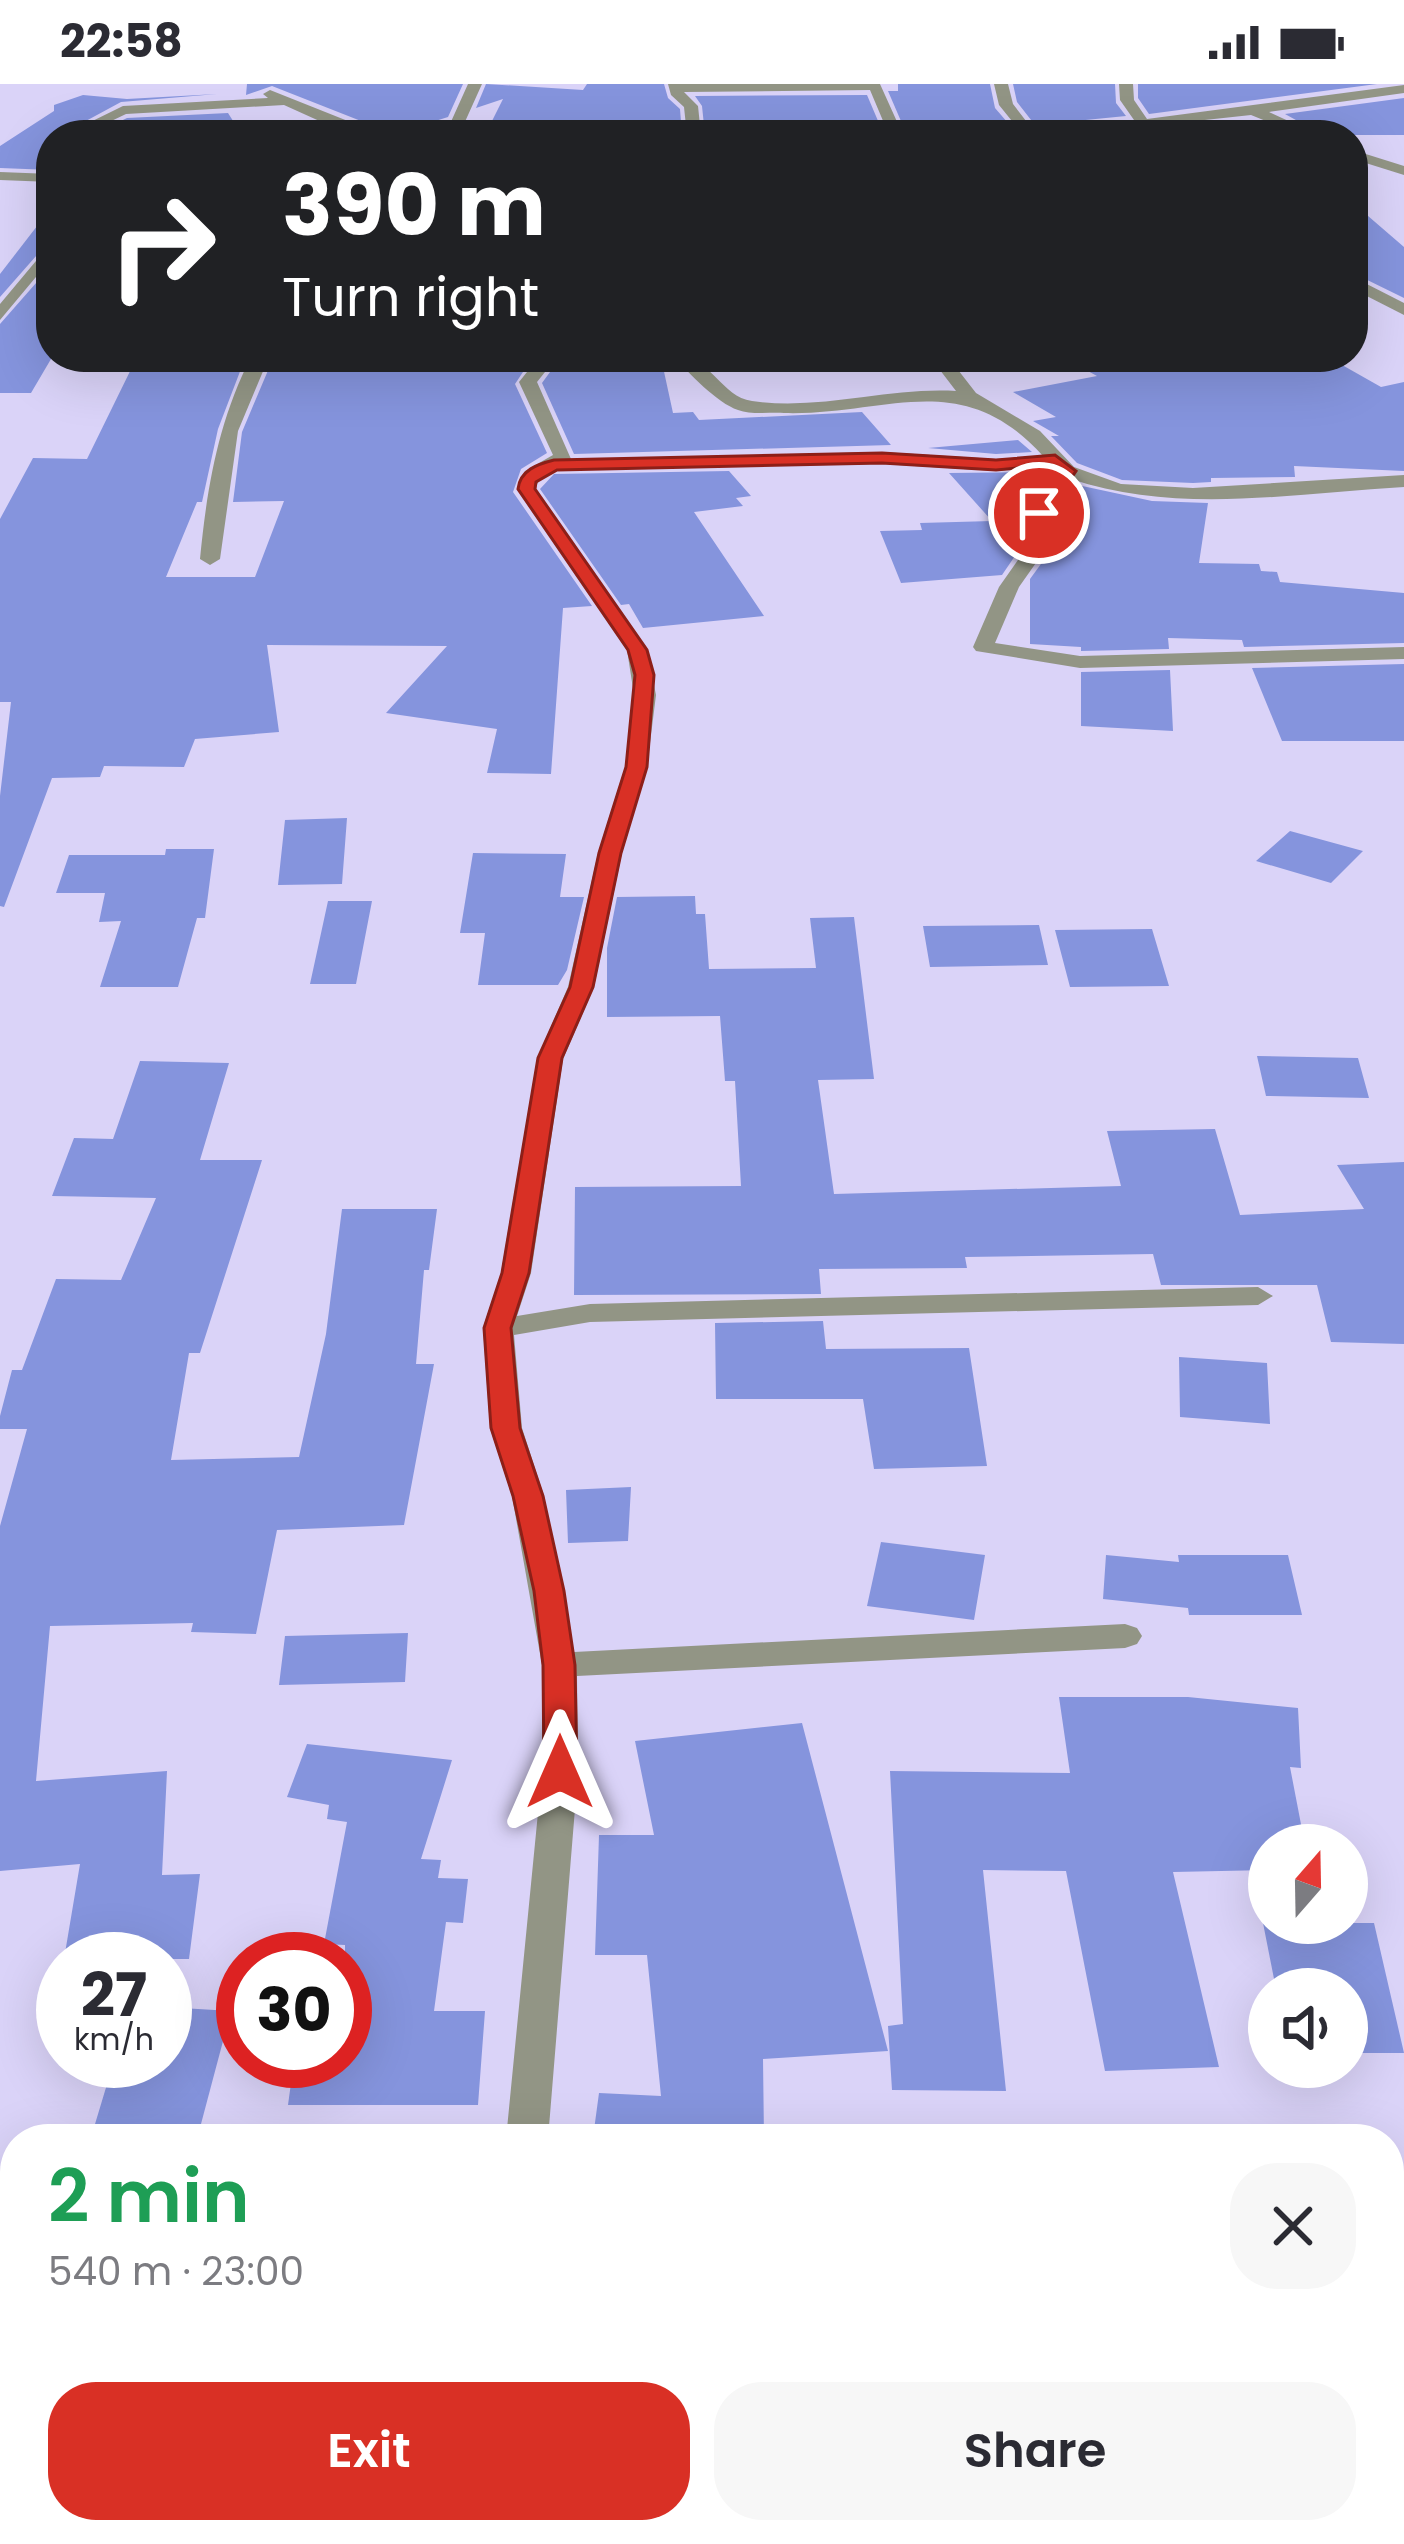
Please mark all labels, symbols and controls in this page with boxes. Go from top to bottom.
text: 22:58 [60,10,183,73]
text: 390 m [282,147,546,264]
icon: right [84,168,240,324]
text: Turn right [282,259,539,335]
pin [988,462,1090,564]
icon: arrive [1006,480,1072,546]
position arrow [497,1709,623,1835]
north arrow [1248,1824,1368,1944]
map controls [1248,1824,1368,2088]
speed limit sign: 30 [216,1932,372,2088]
text: 27 [81,1953,147,2037]
button: sound [1248,1968,1368,2088]
text: km/h [74,2018,154,2061]
text: 2 min [48,2146,250,2247]
button: close [1230,2163,1356,2289]
text: 540 m · 23:00 [48,2244,304,2299]
button: Exit [48,2382,690,2520]
button: Share [714,2382,1356,2520]

